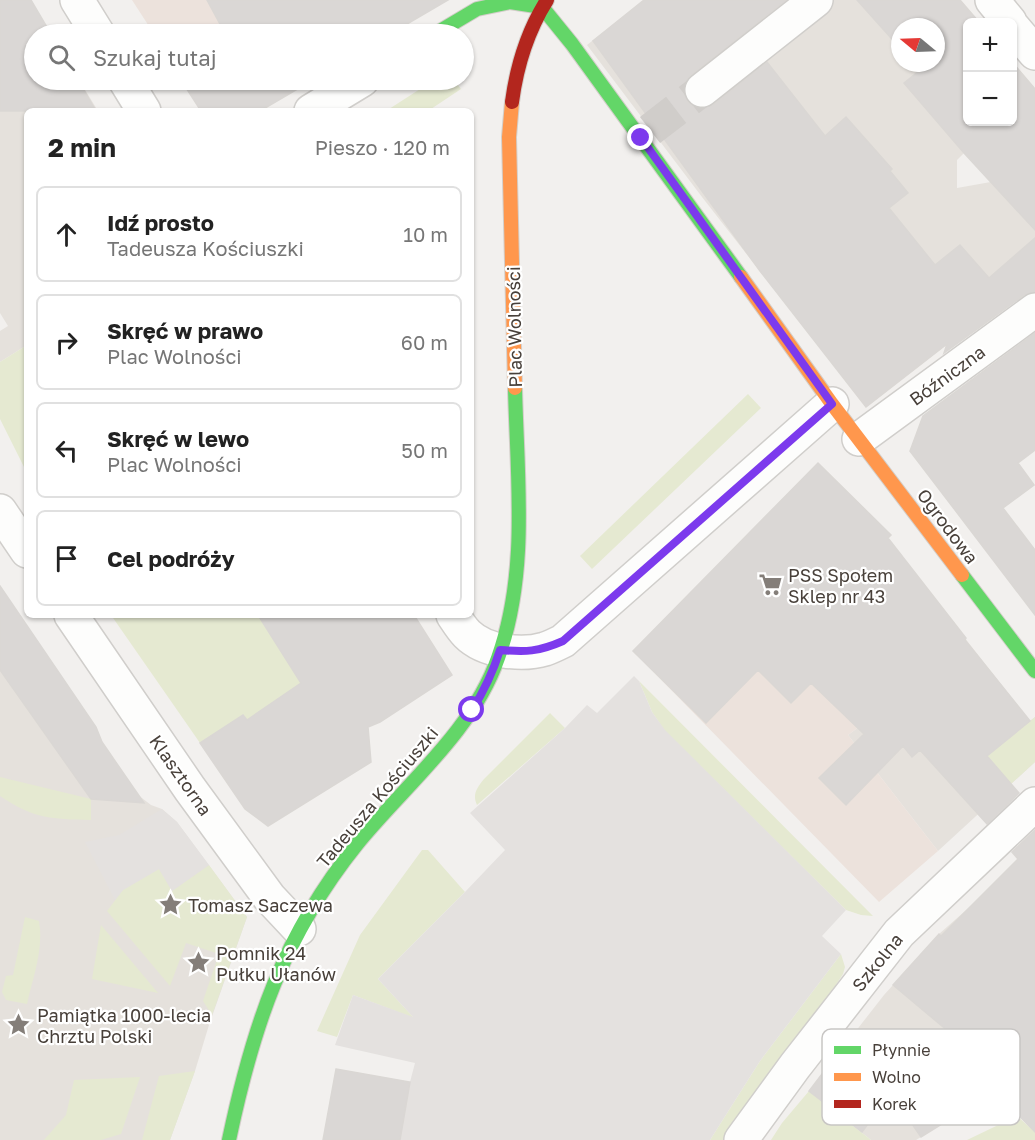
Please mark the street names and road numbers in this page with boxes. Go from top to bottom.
street label: Plac Wolności [502,266,526,388]
street label: Bóźniczna [905,340,989,410]
street label: Ogrodowa [913,484,983,568]
street label: Tadeusza Kościuszki [312,722,442,872]
street label: Klasztorna [145,730,217,820]
street label: Szkolna [847,929,907,995]

